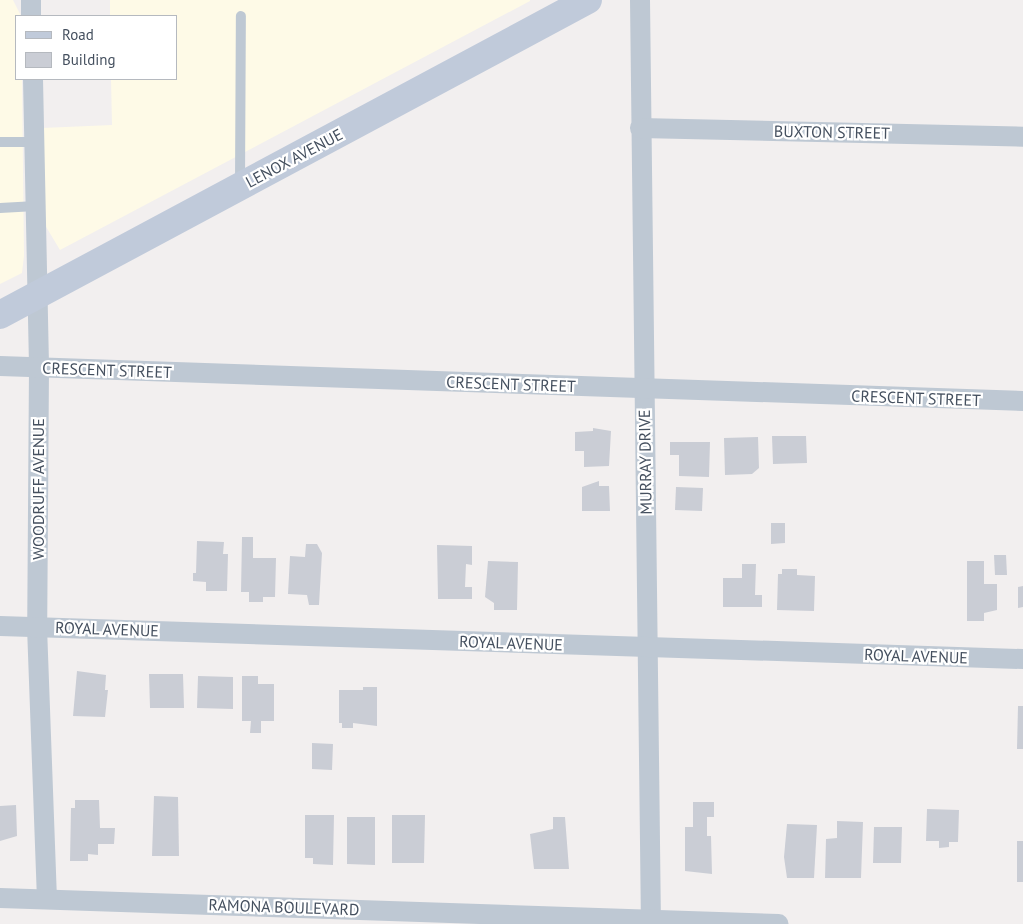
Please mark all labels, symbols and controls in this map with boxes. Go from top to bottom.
legend [15,15,178,80]
text: Road [62,25,94,44]
text: Building [62,50,116,69]
street label: BUXTON STREET [774,121,890,143]
street label: LENOX AVENUE [242,124,346,192]
street label: CRESCENT STREET [42,358,172,382]
street label: CRESCENT STREET [446,372,576,396]
street label: CRESCENT STREET [851,386,981,410]
street label: MURRAY DRIVE [634,409,656,515]
street label: WOODRUFF AVENUE [28,418,48,560]
street label: ROYAL AVENUE [54,618,160,640]
street label: ROYAL AVENUE [458,632,564,654]
street label: ROYAL AVENUE [863,645,969,667]
street label: RAMONA BOULEVARD [208,895,360,919]

